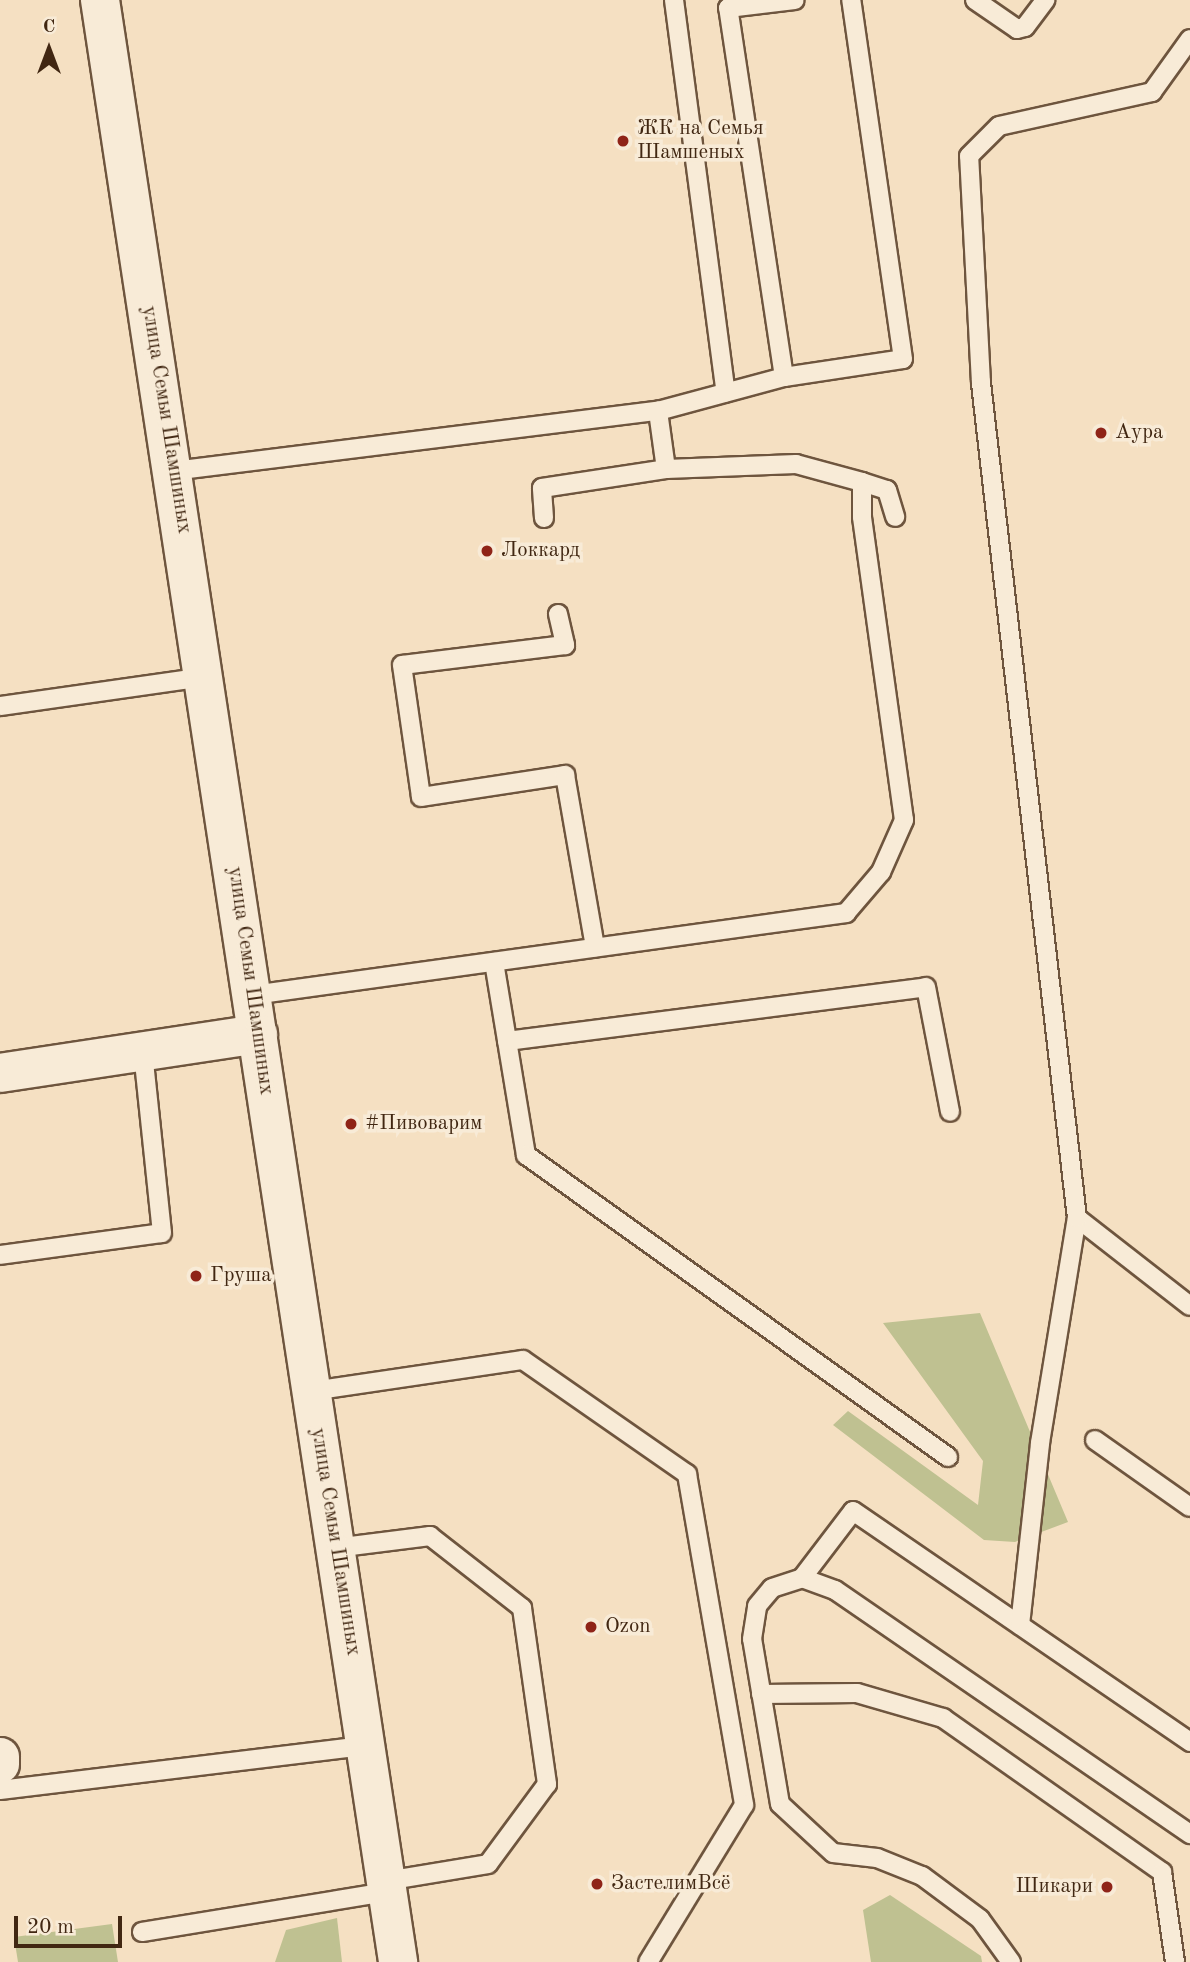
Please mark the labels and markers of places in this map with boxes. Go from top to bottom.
place label: ЖК на Семья Шамшеных [637,116,764,166]
marker: ЖК на Семья Шамшеных [615,133,631,149]
place label: Аура [1115,420,1163,446]
marker: Аура [1093,425,1109,441]
place label: Локкард [501,538,580,564]
marker: Локкард [479,543,495,559]
place label: #Пивоварим [365,1111,482,1137]
marker: #Пивоварим [343,1116,359,1132]
place label: Груша [210,1263,272,1289]
marker: Груша [188,1268,204,1284]
place label: Ozon [605,1614,651,1640]
marker: Ozon [583,1619,599,1635]
place label: ЗастелимВсё [611,1871,730,1897]
place label: Шикари [1015,1874,1093,1900]
marker: ЗастелимВсё [589,1876,605,1892]
marker: Шикари [1099,1879,1115,1895]

